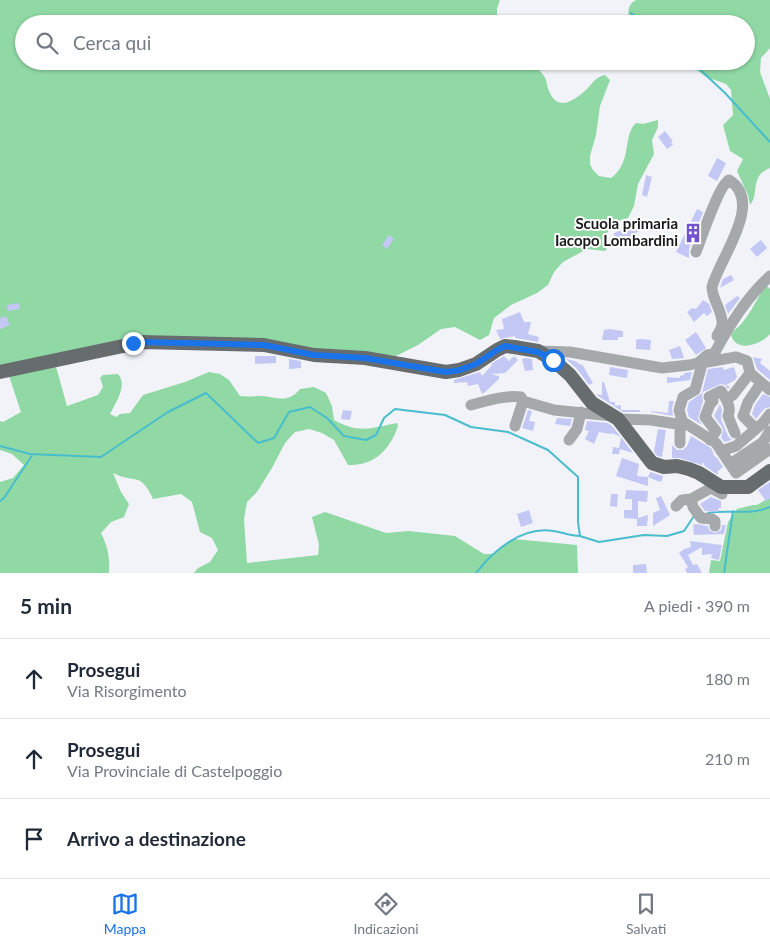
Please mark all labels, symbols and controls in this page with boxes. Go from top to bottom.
search box [15,15,755,70]
icon: search [33,29,61,57]
text: Cerca qui [73,31,151,54]
place label: Scuola primaria Iacopo Lombardini [555,214,678,249]
building icon: Scuola primaria Iacopo Lombardini [682,222,704,244]
route end [122,332,145,355]
route start [542,349,565,372]
text: 5 min [20,593,72,618]
text: A piedi · 390 m [644,596,750,615]
text: Prosegui [67,658,140,681]
icon: ahead [20,665,48,693]
text: 180 m [705,669,750,688]
text: Via Risorgimento [67,681,186,700]
text: Prosegui [67,738,140,761]
icon: ahead [20,745,48,773]
text: 210 m [705,749,750,768]
text: Via Provinciale di Castelpoggio [67,761,282,780]
icon: arrive [20,825,48,853]
text: Arrivo a destinazione [67,827,246,850]
tab: Mappa [104,890,146,937]
tab: Indicazioni [353,890,419,937]
tab: Salvati [626,890,666,937]

